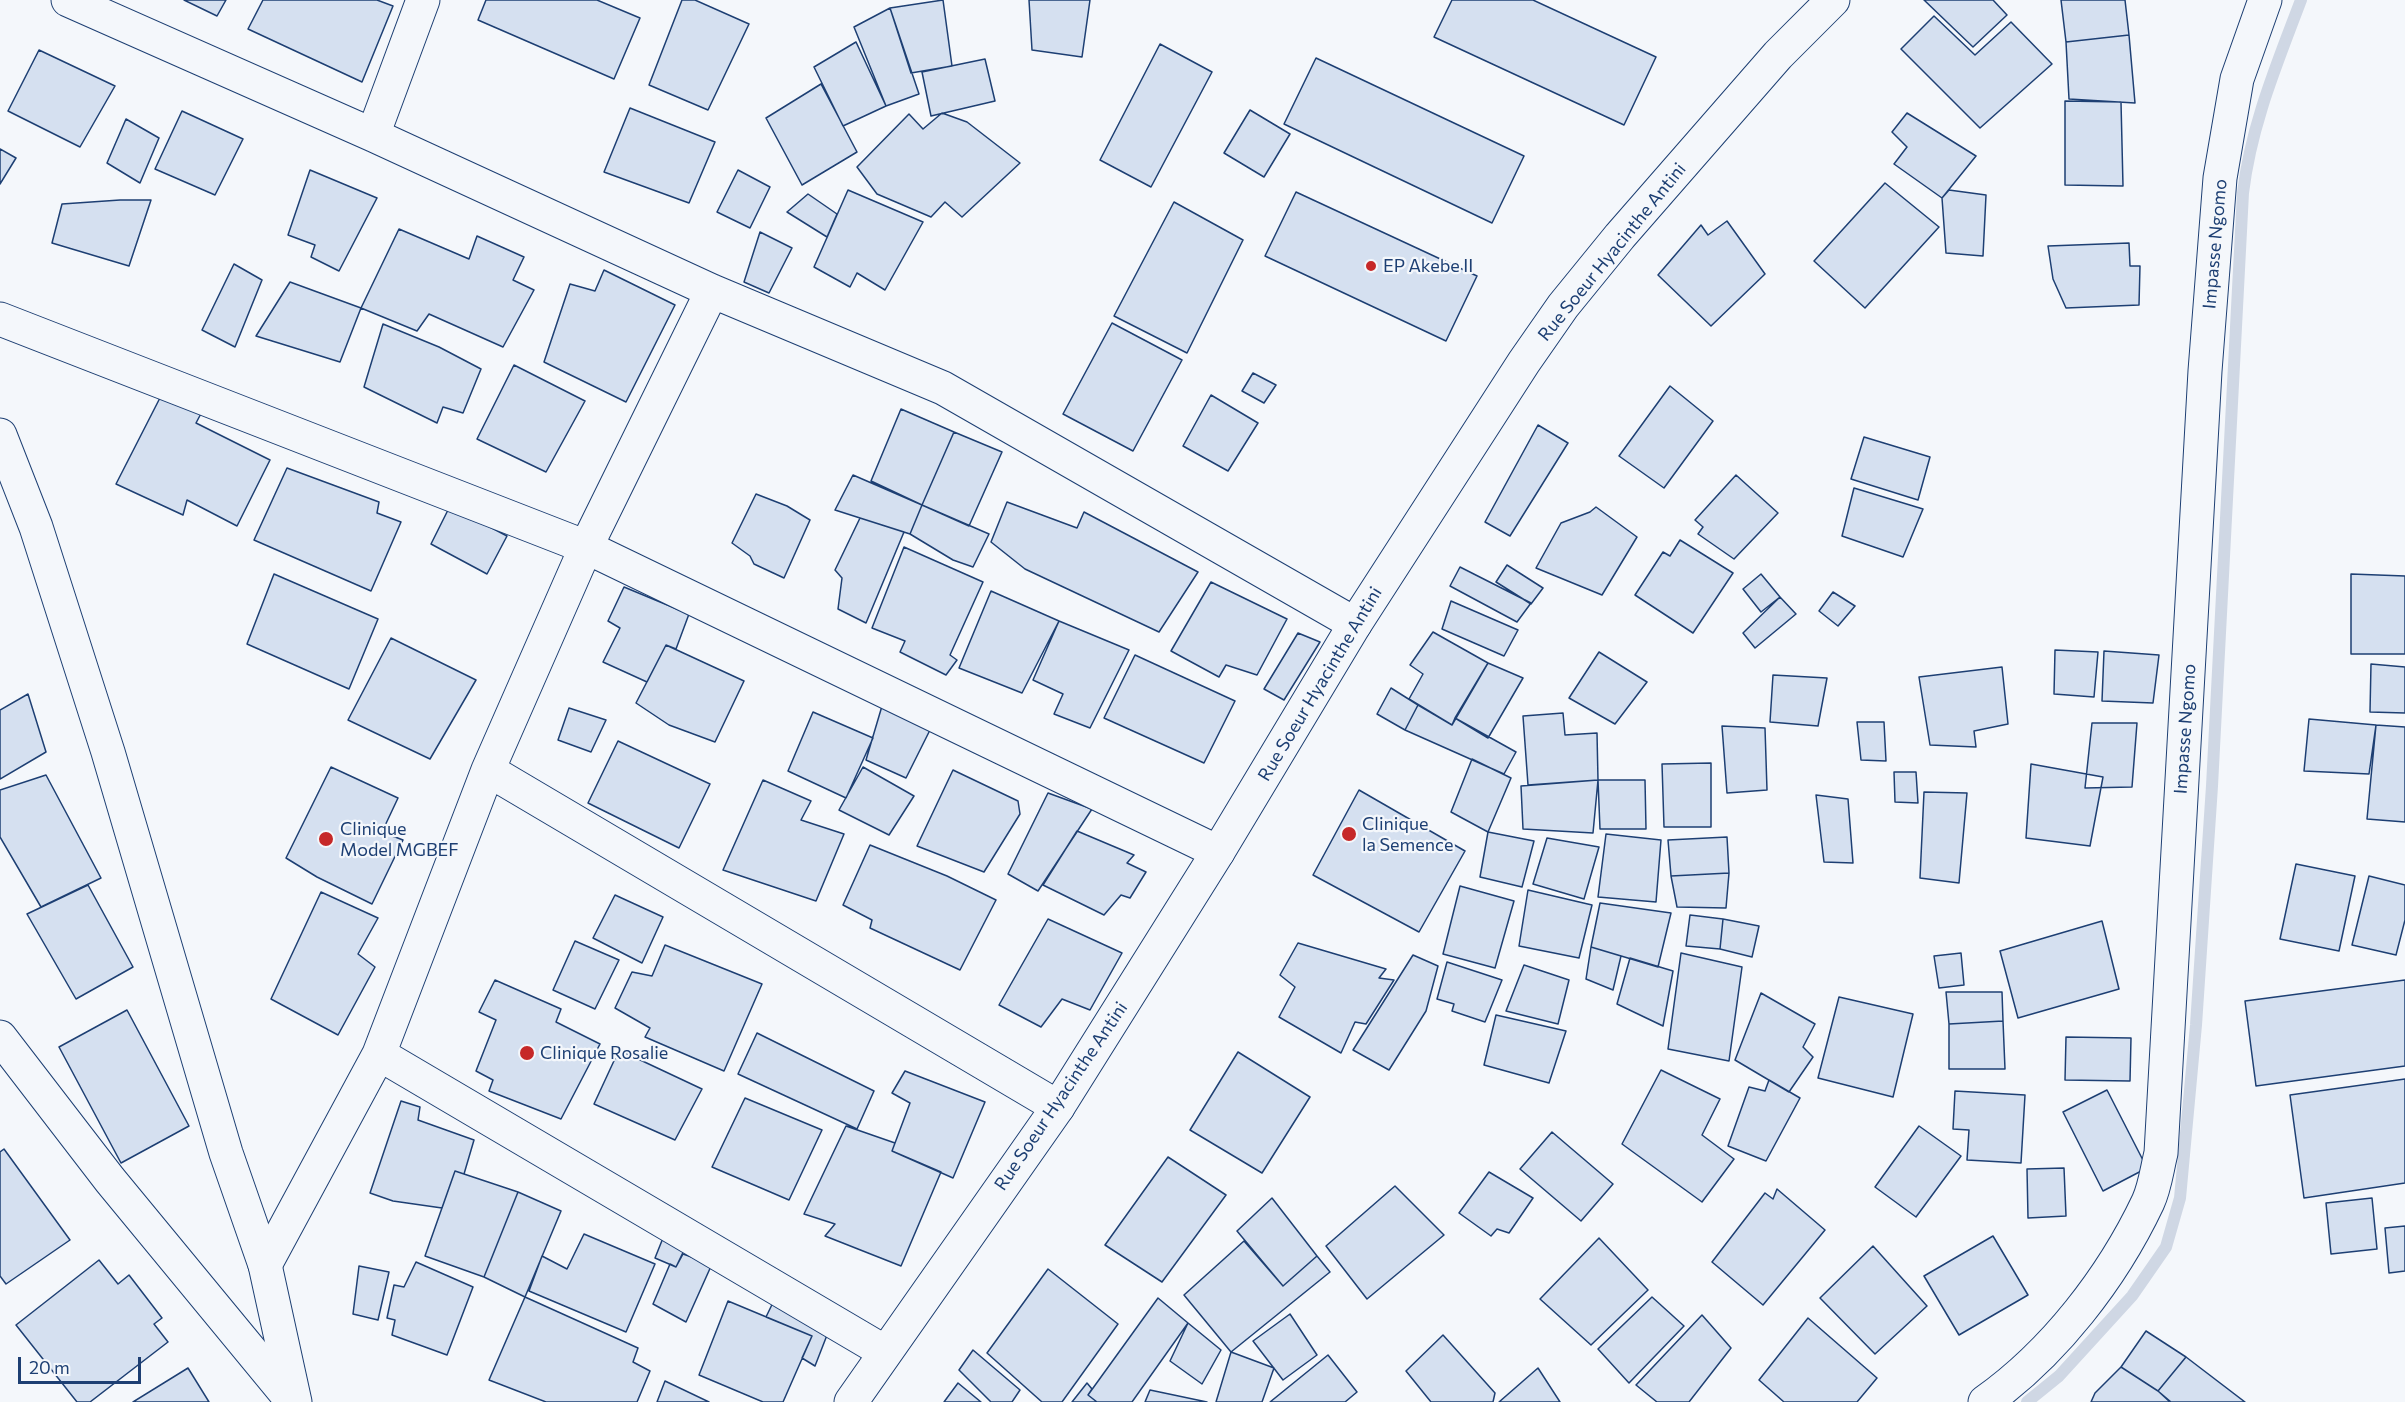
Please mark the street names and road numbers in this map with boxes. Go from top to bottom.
street label: Rue Soeur Hyacinthe Antini [1534,159,1690,345]
street label: Impasse Ngomo [2199,178,2231,310]
street label: Rue Soeur Hyacinthe Antini [1253,583,1387,785]
street label: Impasse Ngomo [2170,663,2200,795]
street label: Rue Soeur Hyacinthe Antini [990,998,1132,1194]

